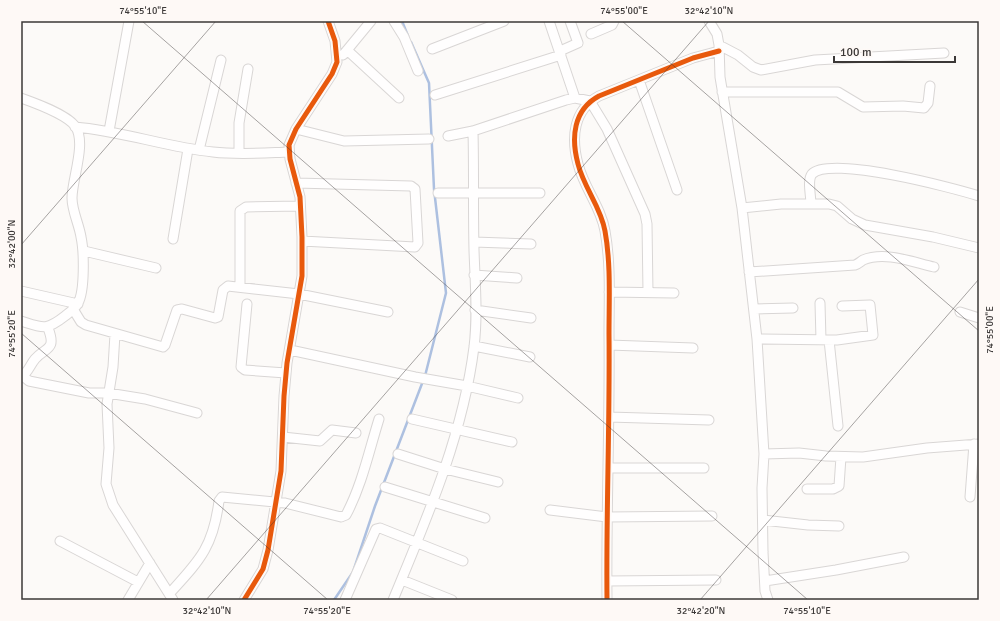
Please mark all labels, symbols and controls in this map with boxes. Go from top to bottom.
text: 74°55'10"E [119,5,167,17]
text: 74°55'00"E [600,5,648,17]
text: 32°42'10"N [685,5,733,17]
scale bar [834,38,955,64]
text: 100 m [840,45,872,60]
text: 32°42'00"N [6,220,18,268]
text: 74°55'00"E [984,306,996,354]
text: 74°55'20"E [6,310,18,358]
text: 32°42'10"N [183,605,231,617]
text: 74°55'20"E [303,605,351,617]
text: 32°42'20"N [677,605,725,617]
text: 74°55'10"E [783,605,831,617]

